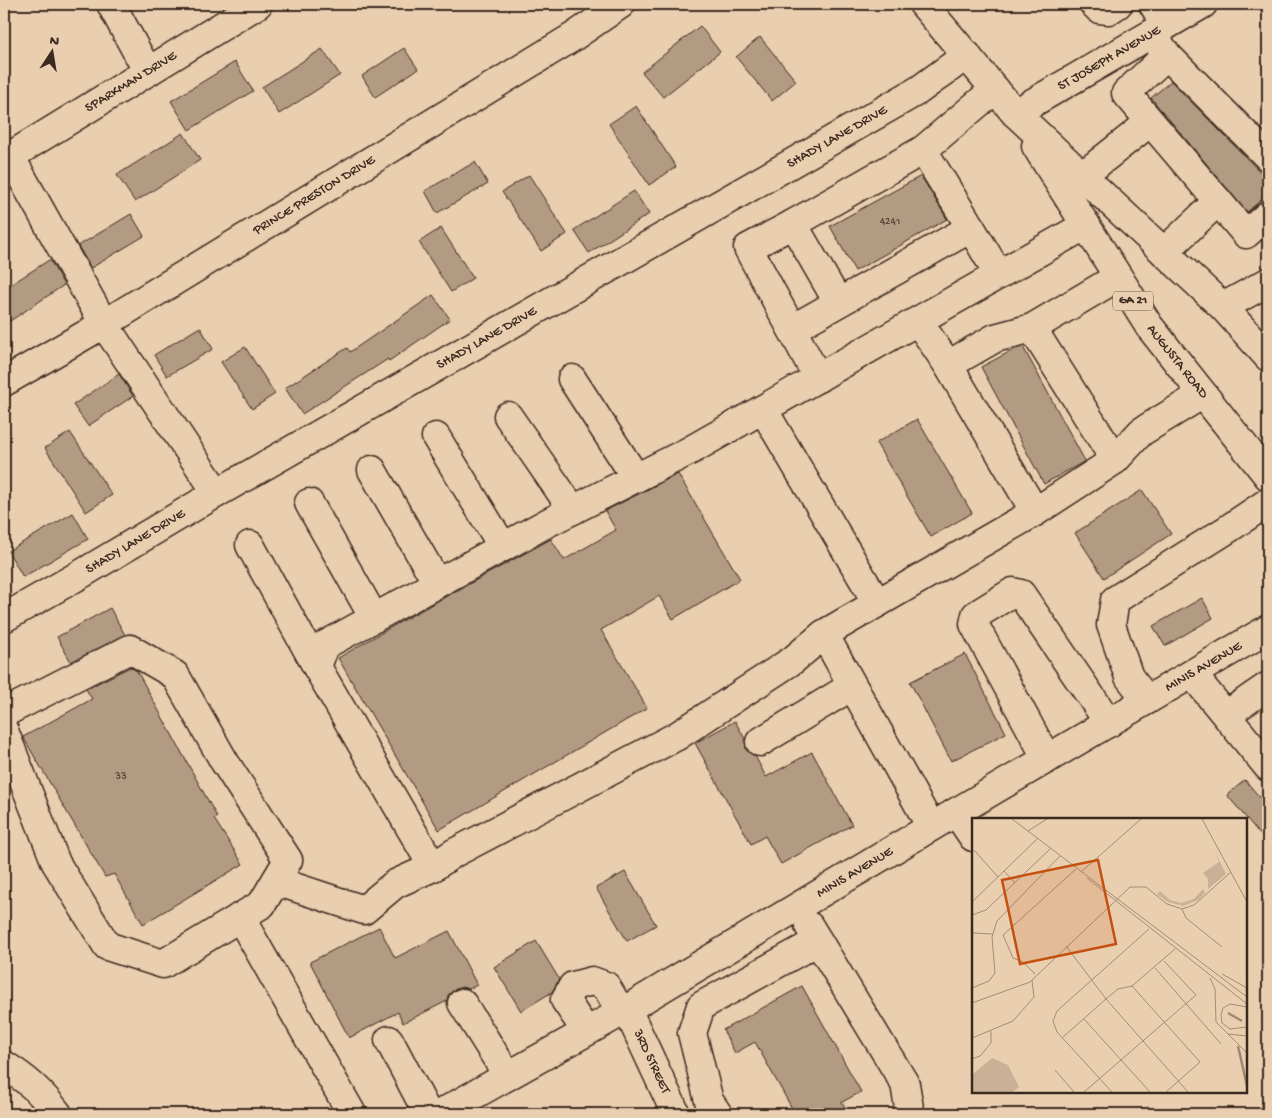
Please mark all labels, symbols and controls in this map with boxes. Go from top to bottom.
street label: ST JOSEPH AVENUE [1055,21,1165,95]
north arrow [28,28,78,78]
text: N [48,32,60,51]
street label: SPARKMAN DRIVE [82,47,181,117]
street label: SHADY LANE DRIVE [784,101,891,172]
street label: PRINCE PRESTON DRIVE [249,151,379,240]
house number: 4241 [880,216,900,228]
road number: GA 21 [1113,292,1153,310]
street label: SHADY LANE DRIVE [434,302,541,374]
street label: AUGUSTA ROAD [1143,321,1212,403]
street label: SHADY LANE DRIVE [83,505,189,578]
street label: MINIS AVENUE [1162,637,1246,696]
house number: 33 [114,771,127,783]
inset map [972,818,1247,1093]
street label: MINIS AVENUE [813,843,897,902]
street label: 3RD STREET [629,1026,674,1097]

